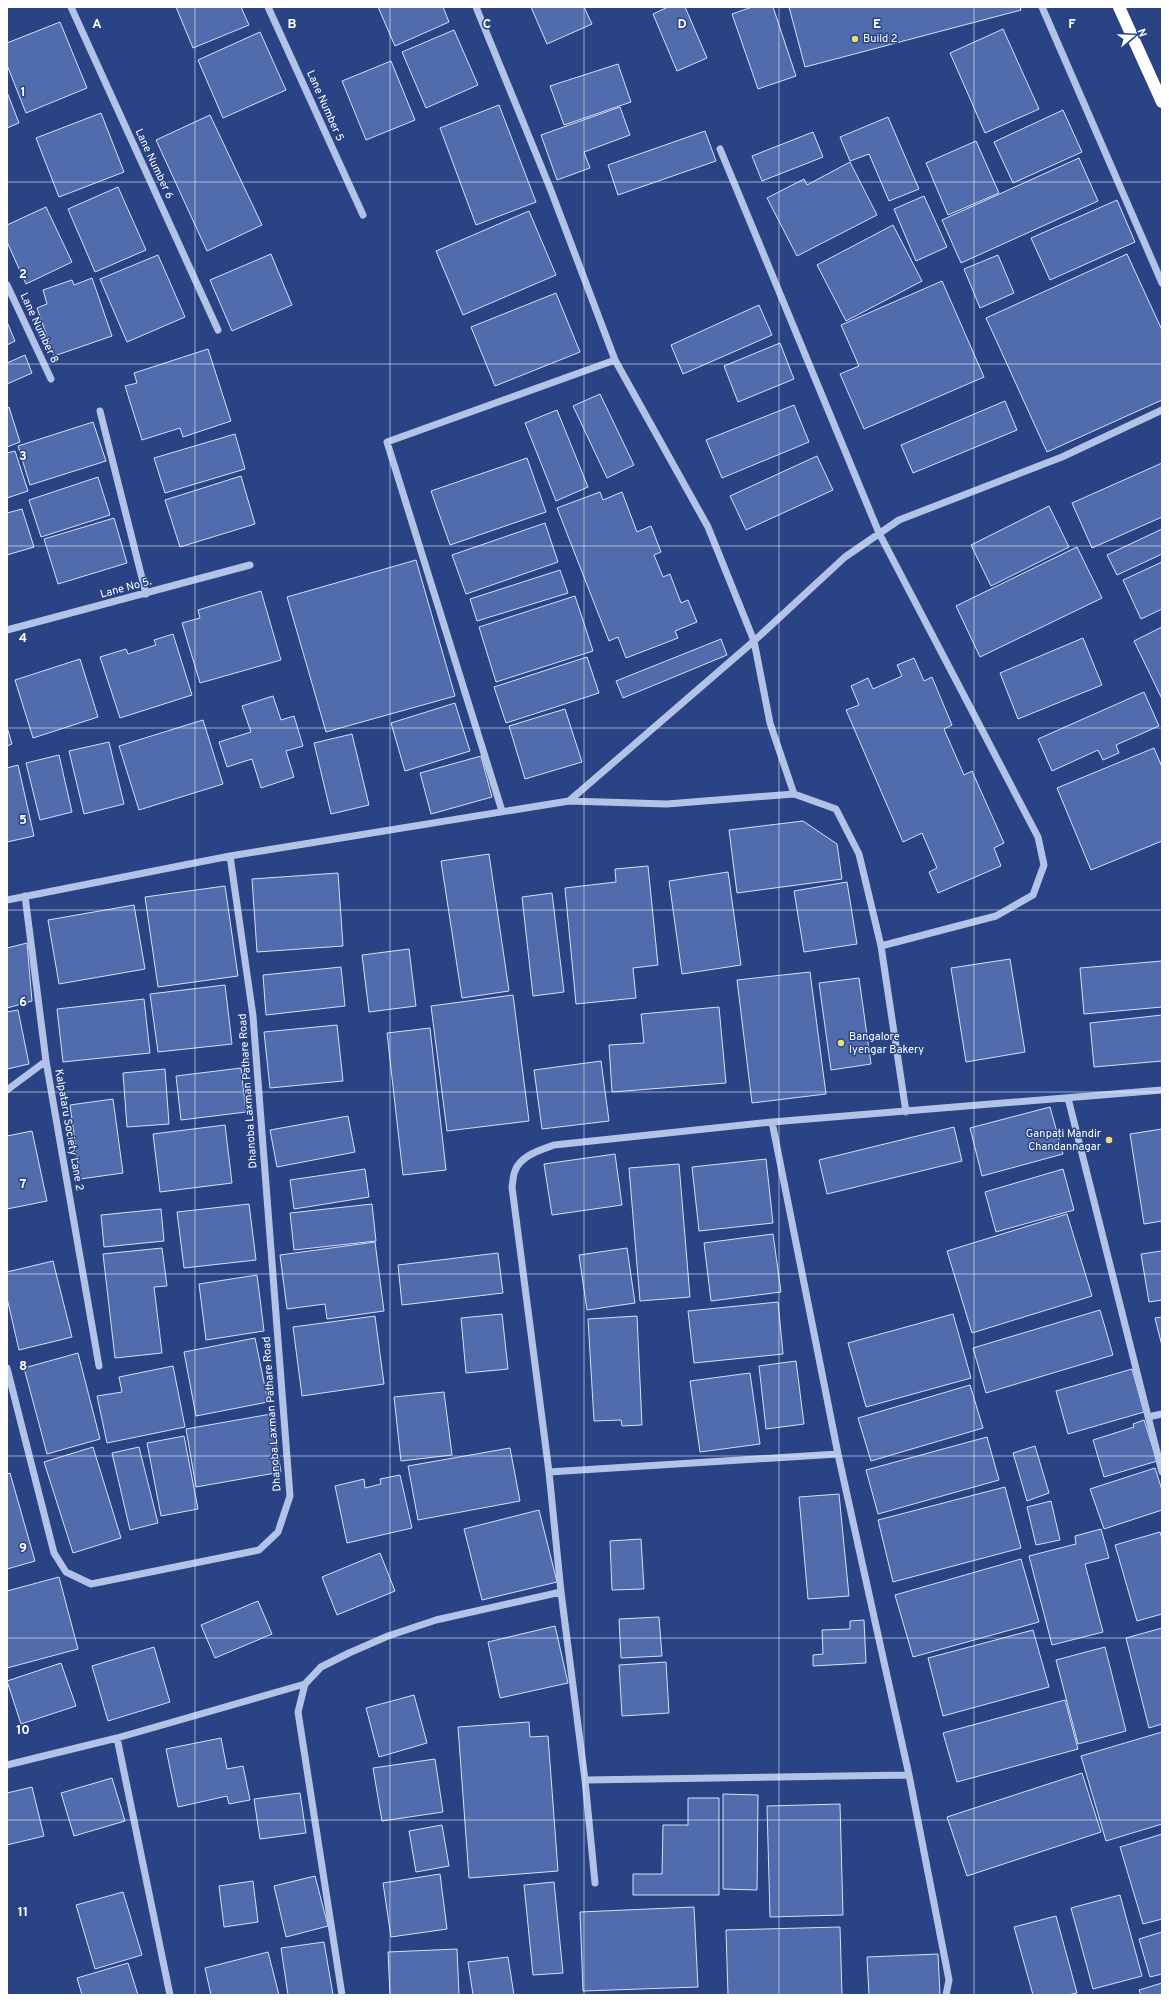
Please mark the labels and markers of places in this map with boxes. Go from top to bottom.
place label: Build 2 [863,32,898,46]
marker: Build 2 [850,34,860,44]
place label: Bangalore Iyengar Bakery [849,1030,924,1057]
marker: Bangalore Iyengar Bakery [836,1038,846,1048]
place label: Ganpati Mandir Chandannagar [1026,1127,1102,1154]
marker: Ganpati Mandir Chandannagar [1104,1135,1114,1145]

